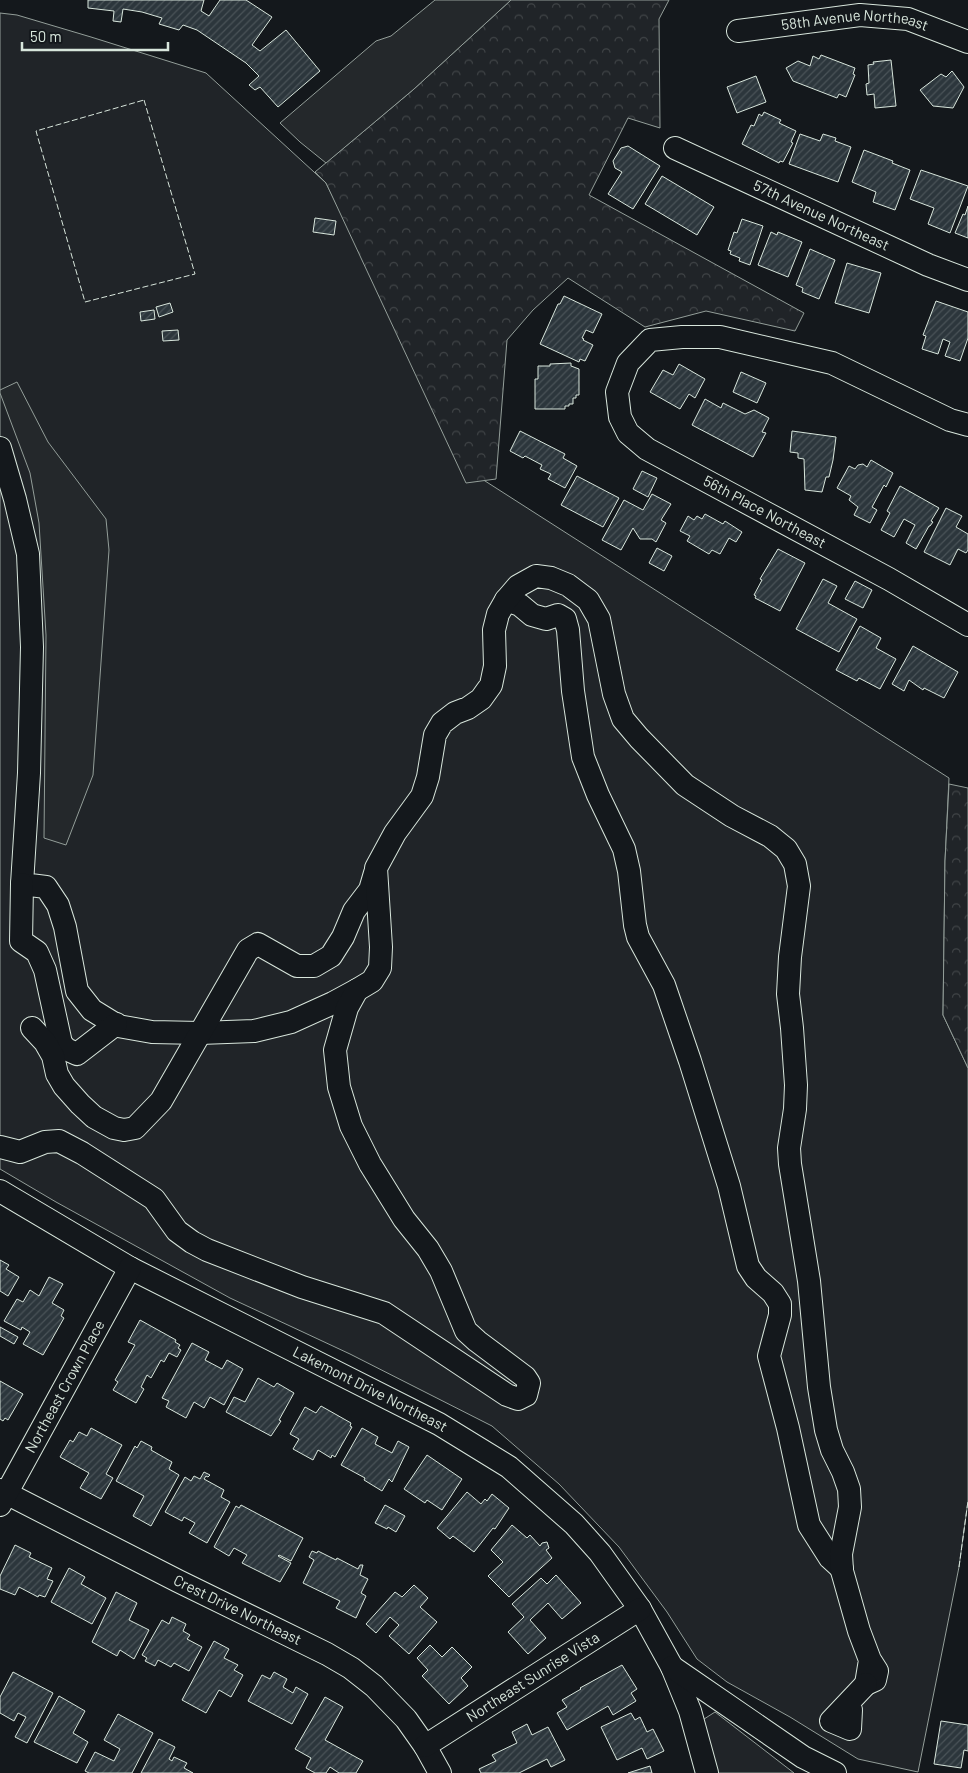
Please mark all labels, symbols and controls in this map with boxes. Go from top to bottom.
street label: 58th Avenue Northeast [780,5,931,34]
scale bar [22,20,169,52]
text: 50 m [30,27,62,45]
street label: 57th Avenue Northeast [751,175,892,254]
street label: 56th Place Northeast [701,471,829,551]
street label: Northeast Crown Place [20,1317,108,1456]
street label: Lakemont Drive Northeast [290,1342,451,1435]
street label: Crest Drive Northeast [171,1570,305,1648]
street label: Northeast Sunrise Vista [463,1627,602,1725]

